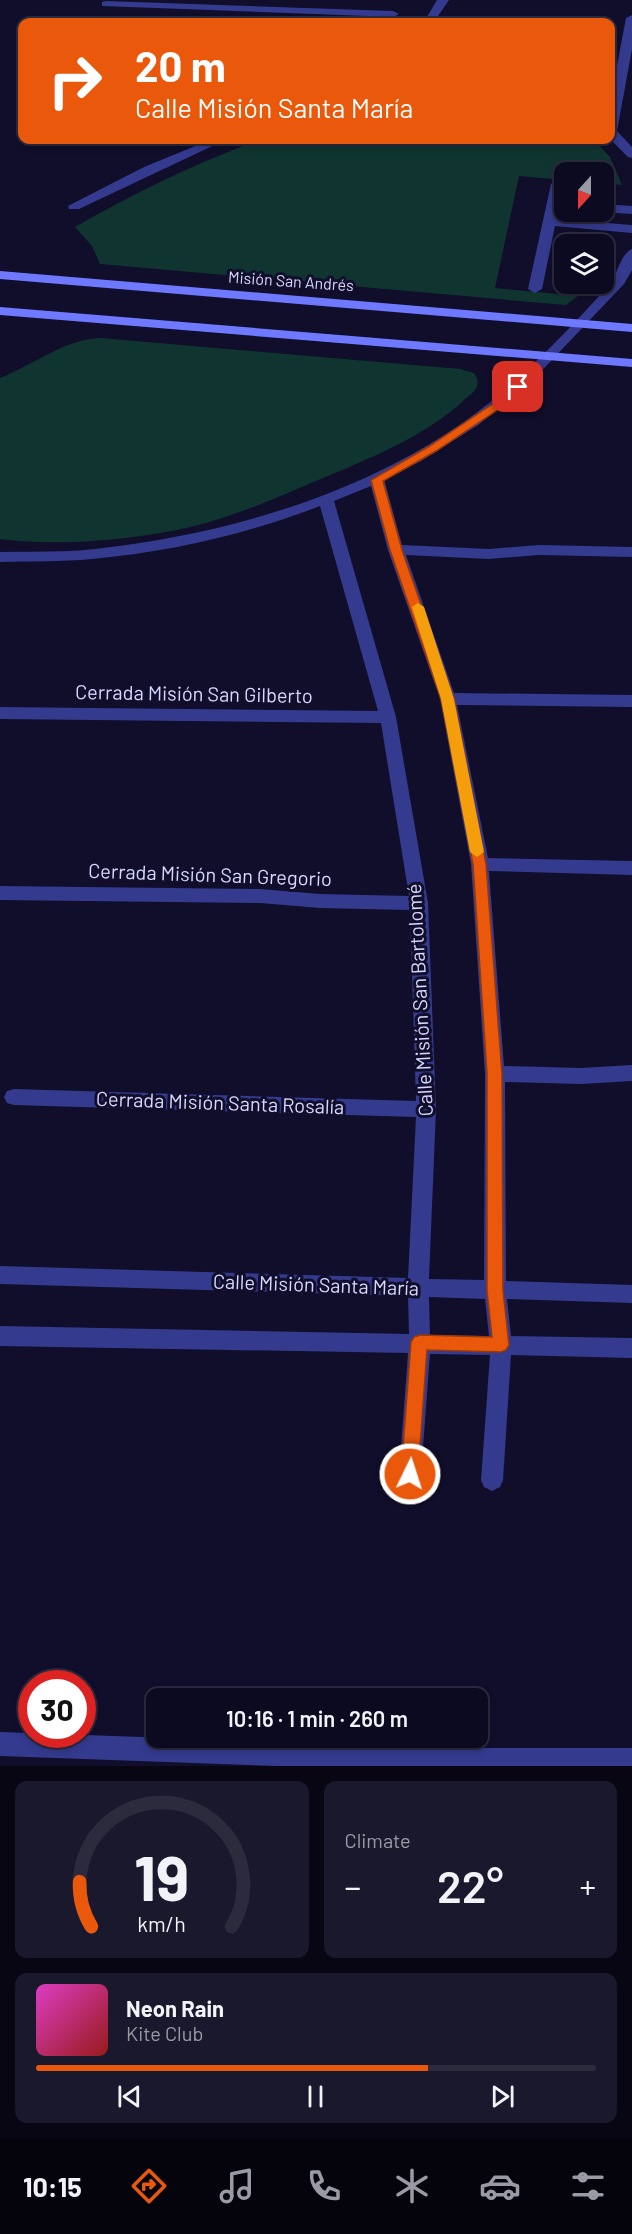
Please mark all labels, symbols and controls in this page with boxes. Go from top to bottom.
text: 20 m [135,40,226,90]
icon: right [36,42,114,120]
text: Calle Misión Santa María [135,91,413,123]
north arrow [554,162,614,222]
map controls [554,162,614,294]
button: layers [554,234,614,294]
street label: Misión San Andrés [228,267,354,294]
pin [492,361,543,412]
icon: arrive [501,370,534,403]
street label: Cerrada Misión San Gilberto [75,679,313,707]
street label: Cerrada Misión San Gregorio [88,858,332,890]
street label: Calle Misión San Bartolomé [401,883,437,1117]
street label: Cerrada Misión Santa Rosalía [95,1086,345,1118]
street label: Calle Misión Santa María [213,1268,419,1300]
position arrow [378,1442,442,1506]
speed limit sign: 30 [18,1670,96,1748]
text: 10:16 · 1 min · 260 m [226,1705,408,1731]
text: Climate [345,1828,411,1852]
text: 19 [134,1839,189,1913]
text: 22° [437,1858,504,1912]
text: − [345,1866,361,1906]
text: + [579,1866,596,1906]
text: km/h [137,1911,186,1936]
text: Neon Rain [126,1995,224,2021]
text: Kite Club [126,2021,203,2045]
icon: previous [113,2080,146,2113]
icon: pause [299,2080,332,2113]
icon: next [486,2080,519,2113]
icon: directions [128,2165,170,2207]
icon: music [216,2165,258,2207]
icon: phone [303,2165,345,2207]
icon: climate [391,2165,433,2207]
icon: car [479,2165,521,2207]
icon: filters [567,2165,609,2207]
text: 10:15 [23,2170,82,2202]

